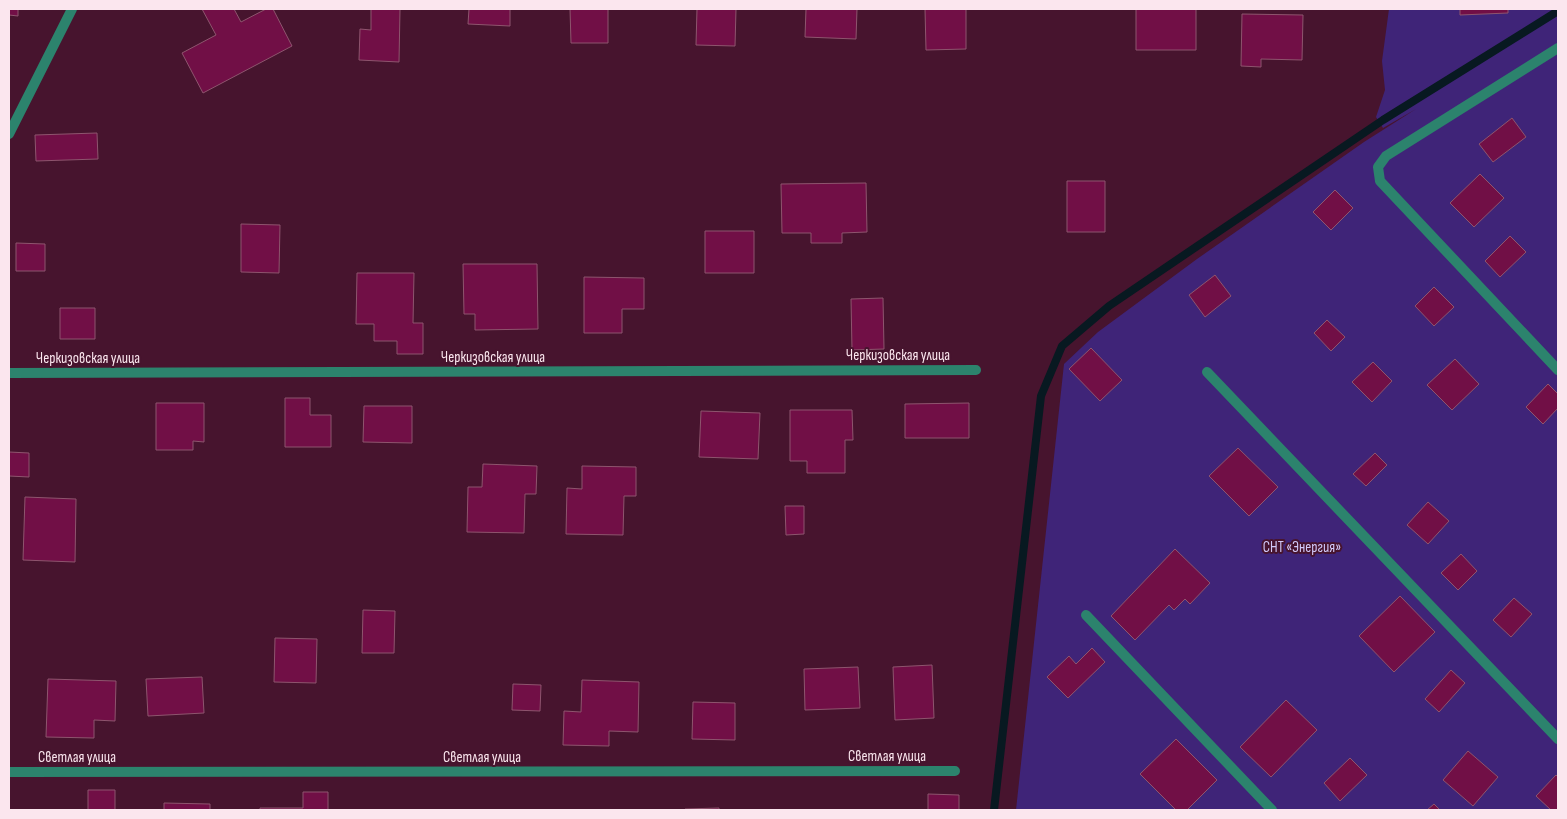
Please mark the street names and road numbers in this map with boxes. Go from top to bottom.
street label: Черкизовская улица [846,346,950,365]
street label: Черкизовская улица [441,348,545,367]
street label: Черкизовская улица [36,349,140,368]
street label: Светлая улица [848,747,926,766]
street label: Светлая улица [38,748,116,767]
street label: Светлая улица [443,748,521,767]

